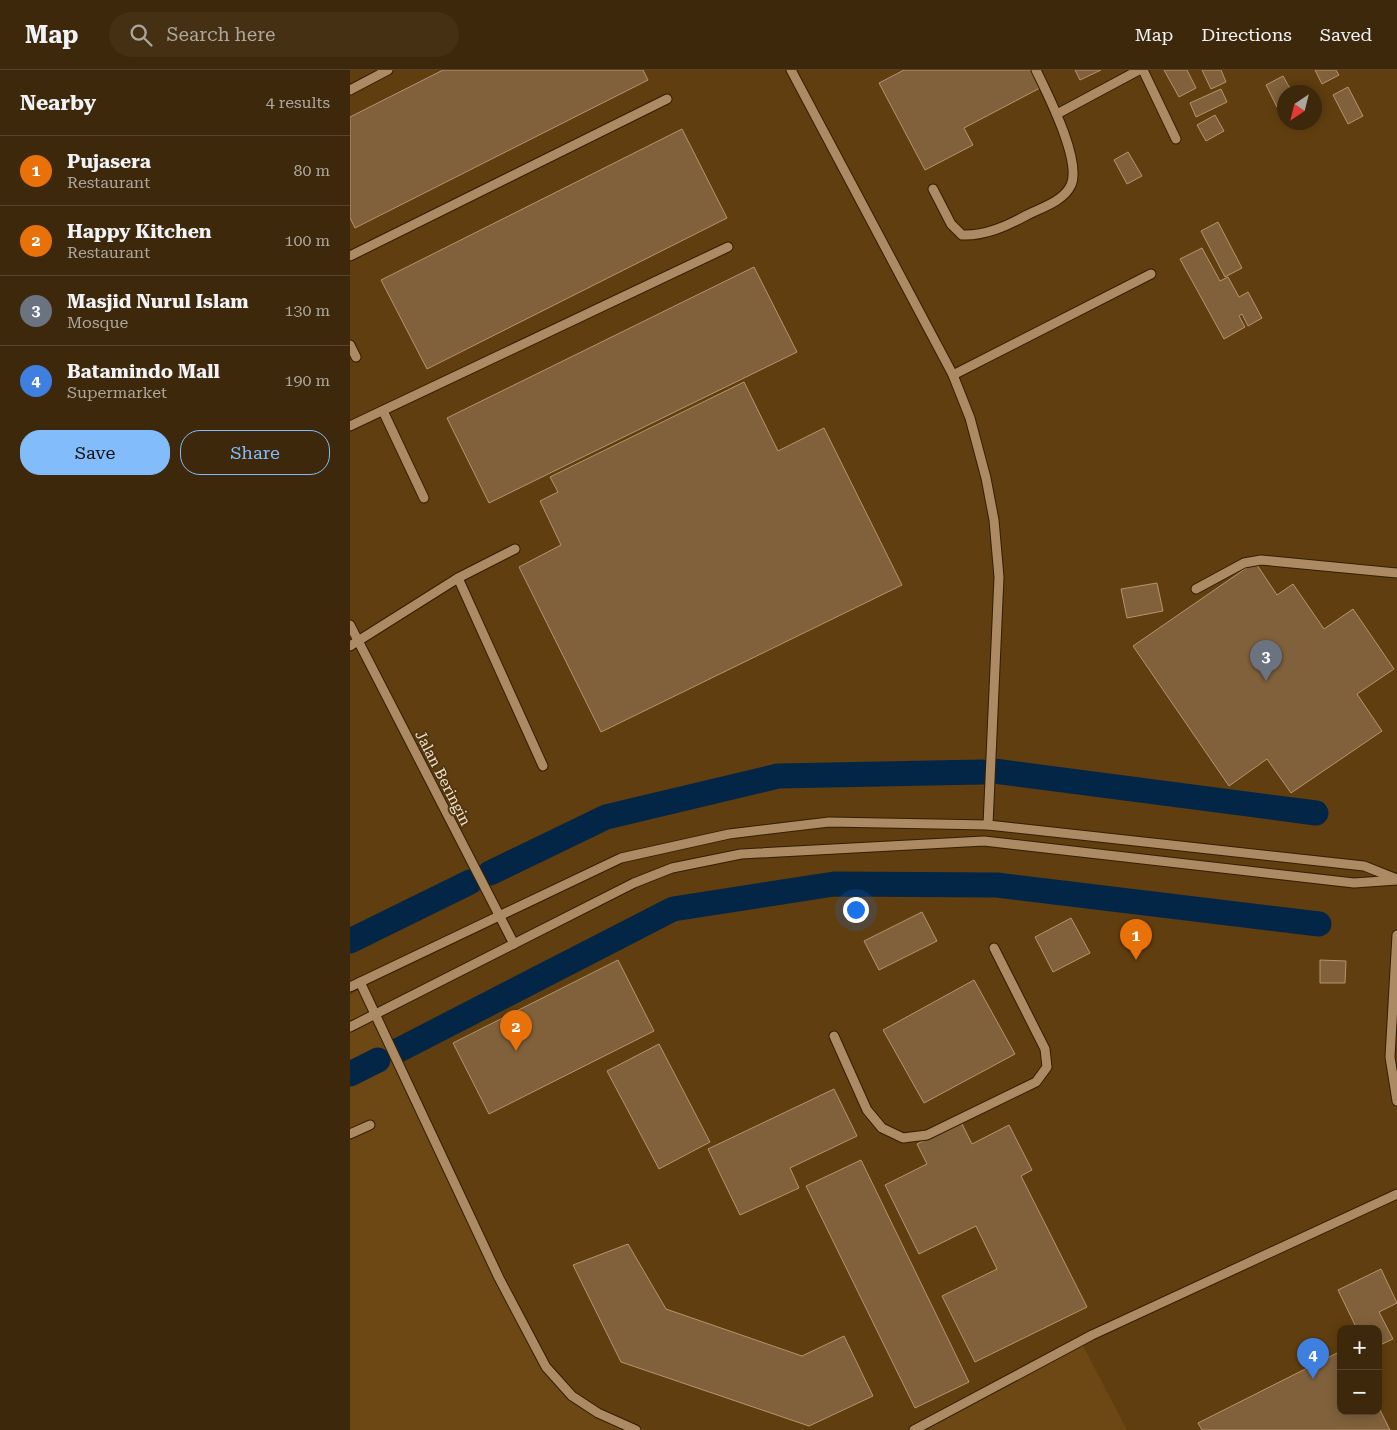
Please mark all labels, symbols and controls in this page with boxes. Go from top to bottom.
search box [109,12,459,57]
text: Map [25,21,79,49]
icon: search [127,21,155,49]
text: Search here [167,23,275,46]
text: Map [1135,24,1173,45]
text: Directions [1201,24,1292,45]
text: Saved [1320,24,1372,45]
north arrow [1277,85,1322,130]
text: Nearby [20,91,96,115]
text: 4 results [266,93,330,112]
text: Pujasera [67,150,151,173]
text: 1 [32,161,40,180]
text: 80 m [293,161,330,180]
text: Restaurant [67,173,150,192]
text: Happy Kitchen [67,220,212,243]
text: 2 [32,231,40,250]
text: 100 m [284,231,330,250]
text: Restaurant [67,243,150,262]
text: Masjid Nurul Islam [67,290,249,313]
text: 3 [32,301,40,320]
text: 130 m [284,301,330,320]
text: Mosque [67,313,128,332]
text: Batamindo Mall [67,360,220,383]
text: 4 [32,371,40,390]
text: 190 m [284,371,330,390]
text: Supermarket [67,383,167,402]
button: Save [20,430,170,475]
button: Share [180,430,330,475]
pin: 3 [1250,640,1282,681]
street label: Jalan Beringin [411,727,475,829]
your location [843,897,869,923]
pin: 1 [1120,919,1152,960]
pin: 2 [500,1010,532,1051]
map controls [1337,1325,1382,1415]
button: + [1337,1325,1382,1370]
pin: 4 [1297,1338,1329,1379]
button: − [1337,1370,1382,1415]

